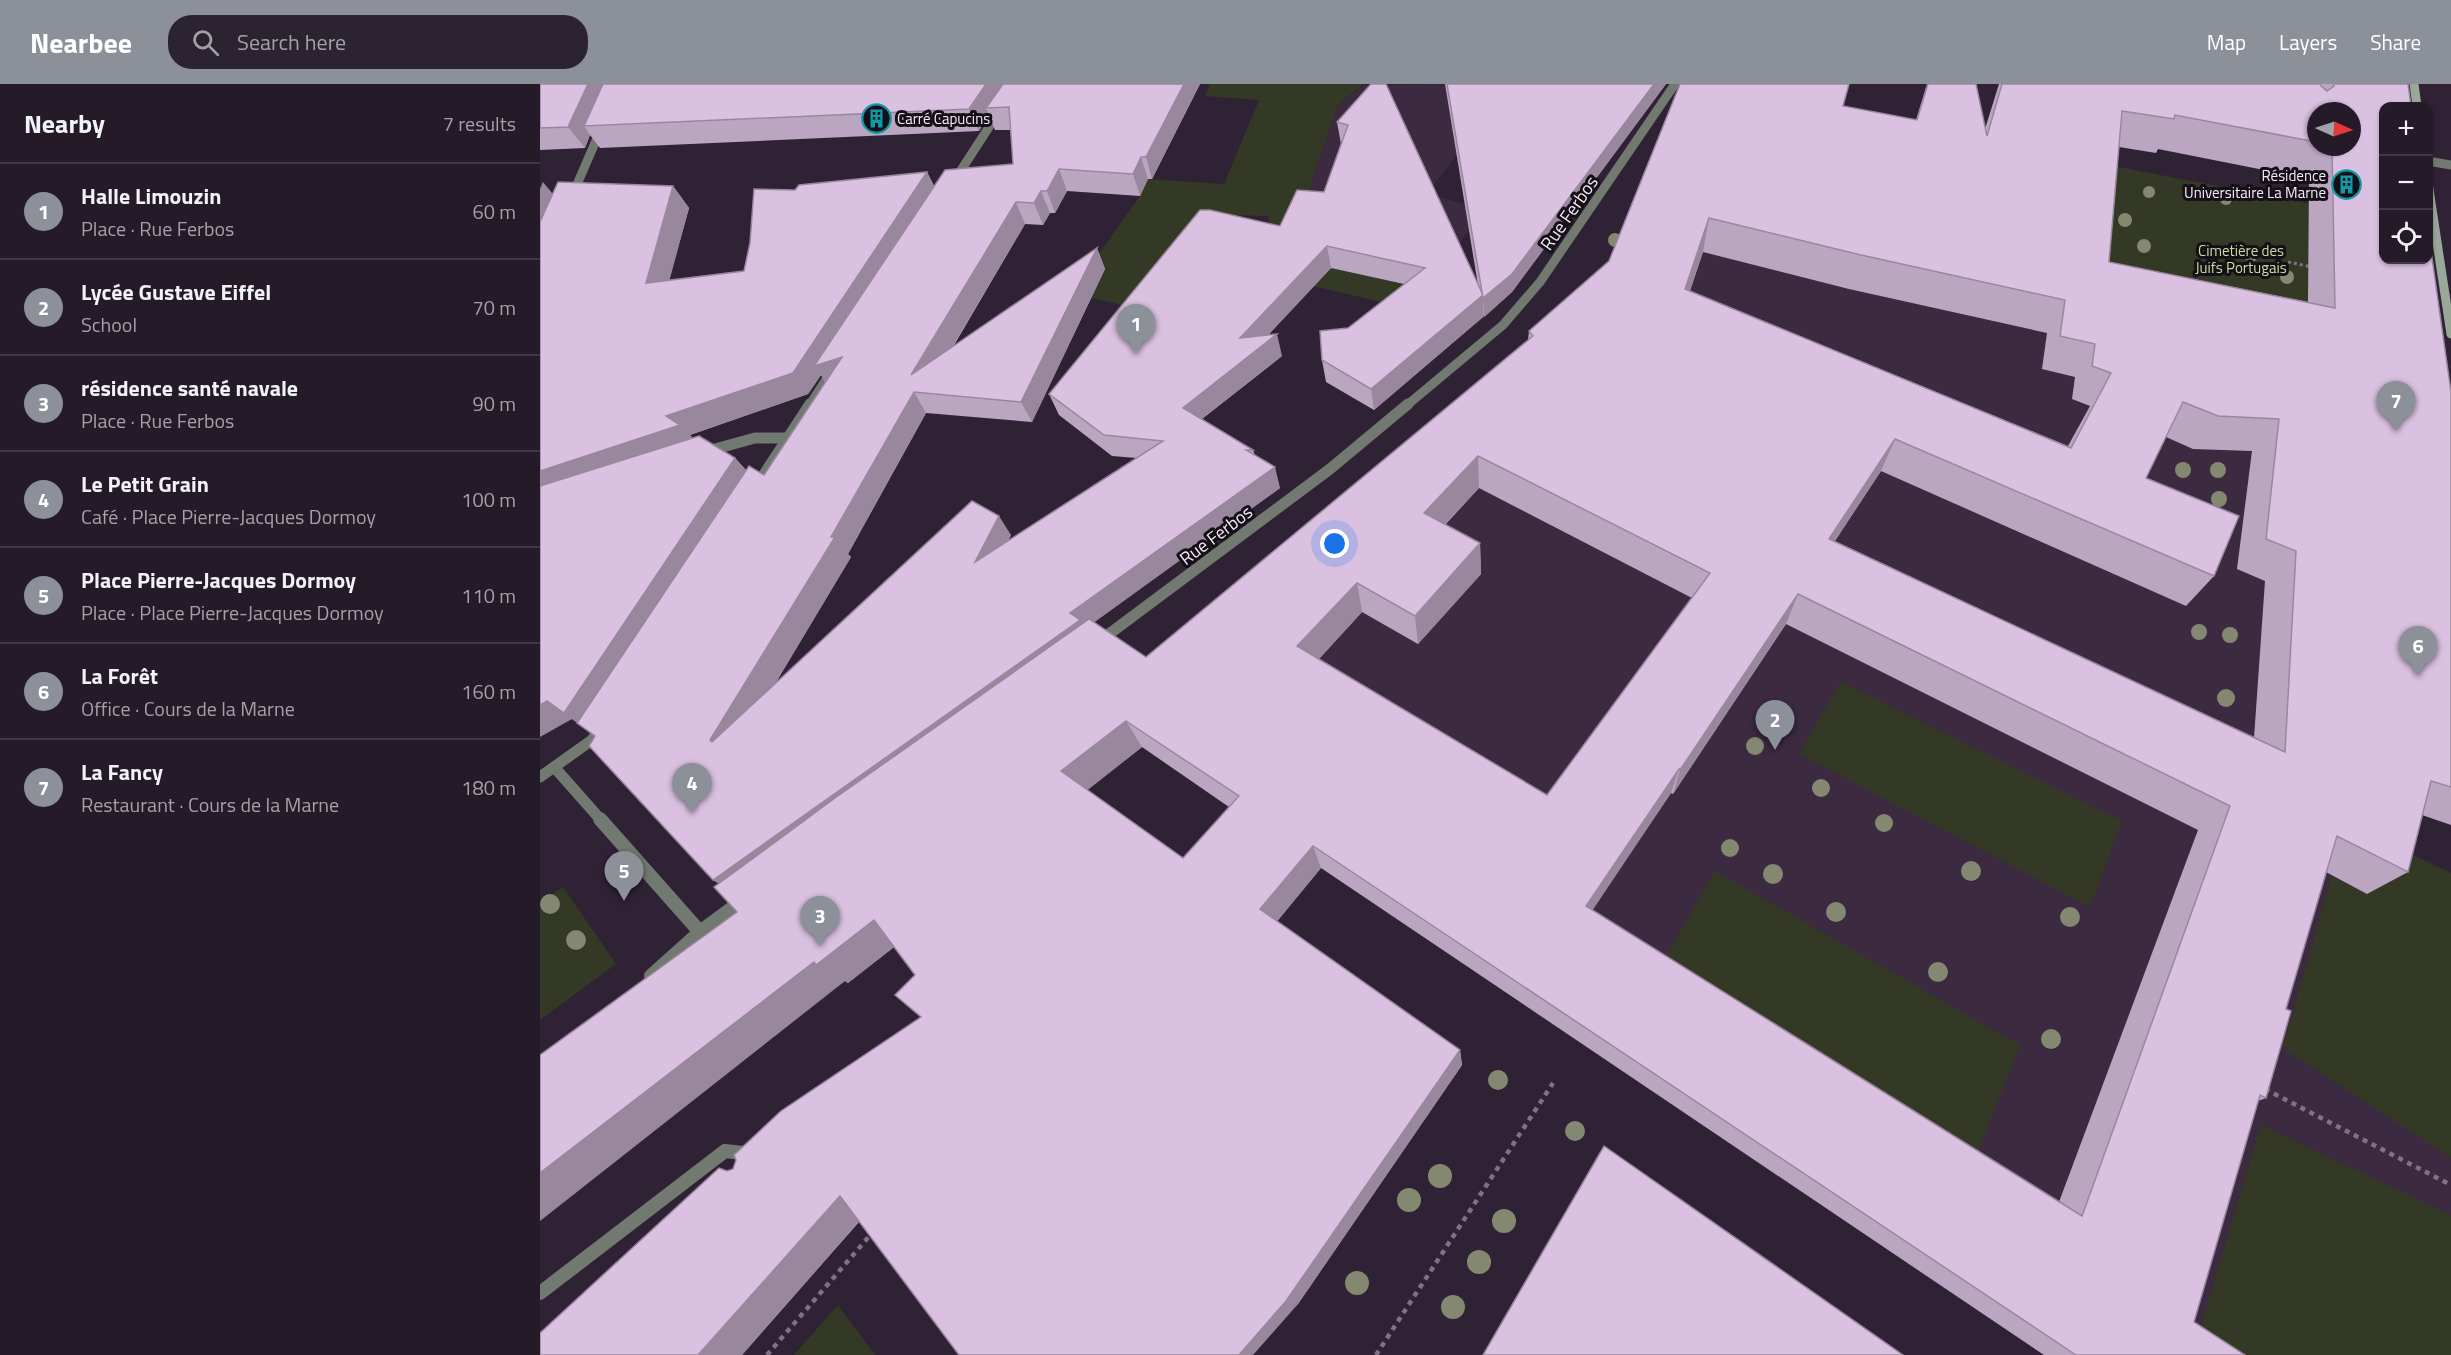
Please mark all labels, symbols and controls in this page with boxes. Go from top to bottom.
search box [168,15,588,69]
text: Nearbee [30,21,132,64]
text: Search here [237,25,346,59]
icon: search [189,26,222,59]
text: Map [2207,26,2246,58]
text: Layers [2279,26,2337,58]
text: Share [2370,26,2421,58]
building icon: Carré Capucins [860,102,892,134]
north arrow [2307,102,2361,156]
map controls [2379,102,2433,264]
button: + [2379,102,2433,156]
text: Nearby [24,104,105,143]
place label: Carré Capucins [897,107,990,130]
text: 7 results [443,108,516,139]
button: − [2379,156,2433,210]
place label: Résidence Universitaire La Marne [2184,164,2326,204]
building icon: Résidence Universitaire La Marne [2331,168,2363,200]
street label: Rue Ferbos [1533,170,1605,256]
text: Halle Limouzin [81,179,221,213]
text: 1 [38,196,49,227]
text: 60 m [472,196,516,227]
button: locate [2379,210,2433,264]
text: Place · Rue Ferbos [81,213,234,244]
park label: Cimetière des Juifs Portugais [2195,239,2287,279]
text: Lycée Gustave Eiffel [81,275,271,309]
text: 2 [38,292,49,323]
text: 70 m [472,292,516,323]
pin: 1 [1116,304,1156,354]
text: School [81,309,137,340]
text: résidence santé navale [81,371,298,405]
pin: 7 [2376,382,2416,431]
text: 3 [38,388,49,419]
text: 90 m [472,388,516,419]
text: Place · Rue Ferbos [81,405,234,436]
text: Le Petit Grain [81,467,209,501]
text: 4 [38,484,49,515]
text: 100 m [461,484,516,515]
street label: Rue Ferbos [1174,499,1258,571]
text: Café · Place Pierre-Jacques Dormoy [81,501,376,532]
your location [1320,529,1349,558]
text: Place Pierre-Jacques Dormoy [81,563,356,597]
text: 5 [38,580,49,611]
text: 110 m [461,580,516,611]
text: Place · Place Pierre-Jacques Dormoy [81,597,384,628]
pin: 6 [2398,626,2438,676]
text: La Forêt [81,659,158,693]
text: 6 [38,676,49,707]
text: 160 m [461,676,516,707]
text: Office · Cours de la Marne [81,693,295,724]
pin: 2 [1756,700,1794,750]
text: La Fancy [81,755,163,789]
pin: 4 [672,764,712,813]
text: 7 [38,772,49,803]
text: 180 m [461,772,516,803]
text: Restaurant · Cours de la Marne [81,789,339,820]
pin: 5 [604,852,644,901]
pin: 3 [800,896,840,946]

